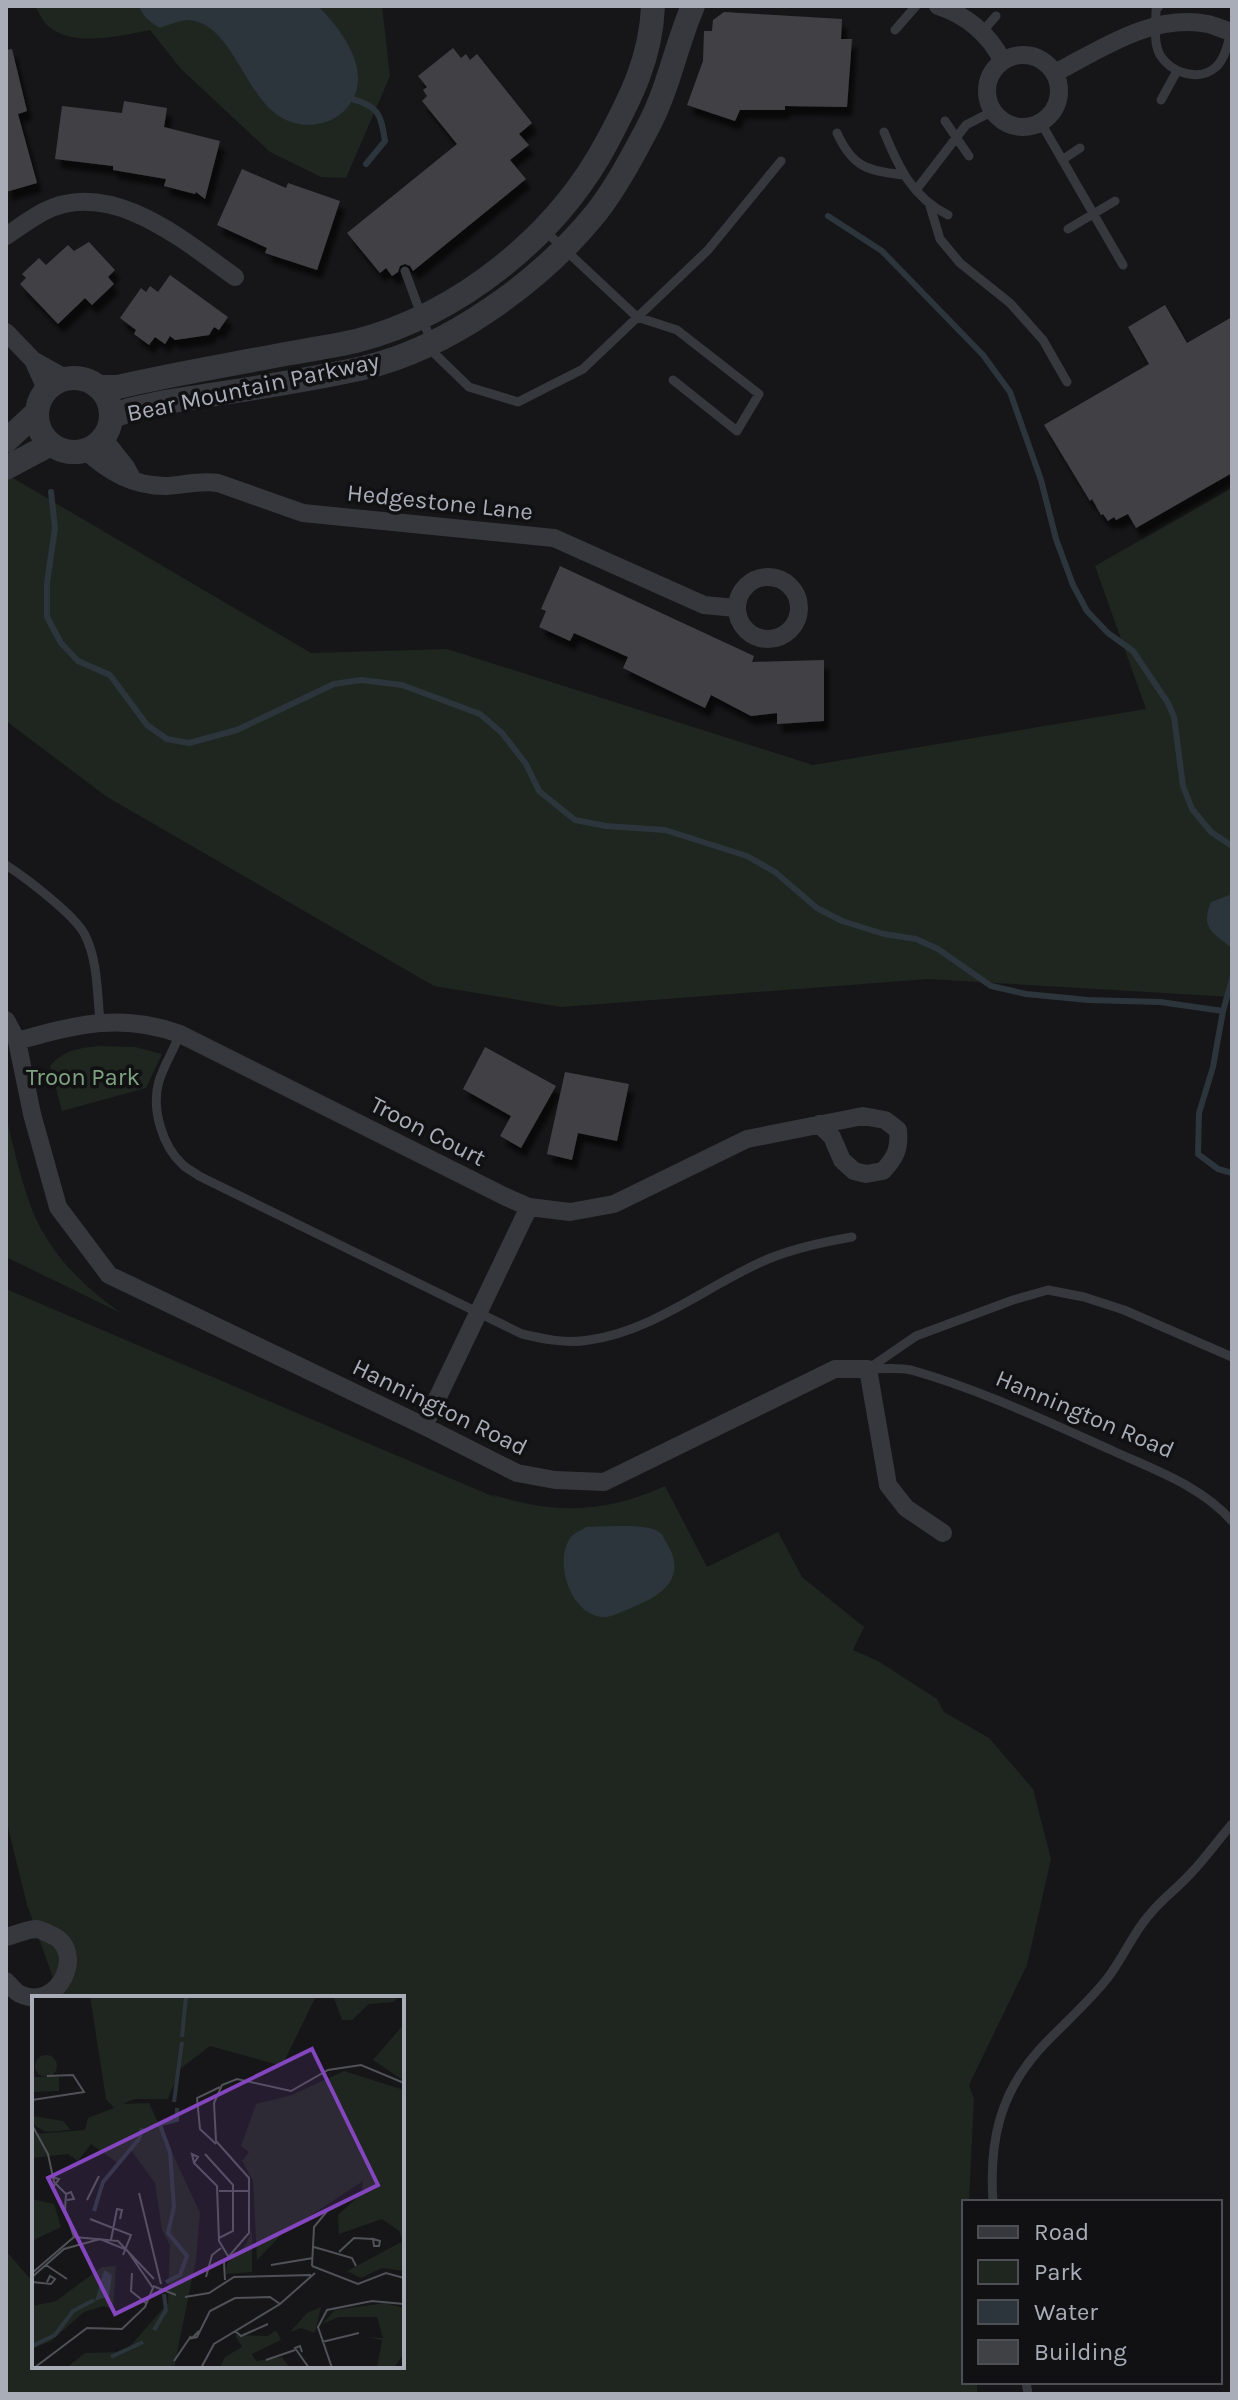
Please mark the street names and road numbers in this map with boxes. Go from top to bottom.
street label: Bear Mountain Parkway [124,347,382,427]
street label: Hedgestone Lane [346,478,534,526]
street label: Troon Court [366,1090,490,1172]
street label: Hannington Road [348,1353,532,1461]
street label: Hannington Road [992,1364,1178,1464]

